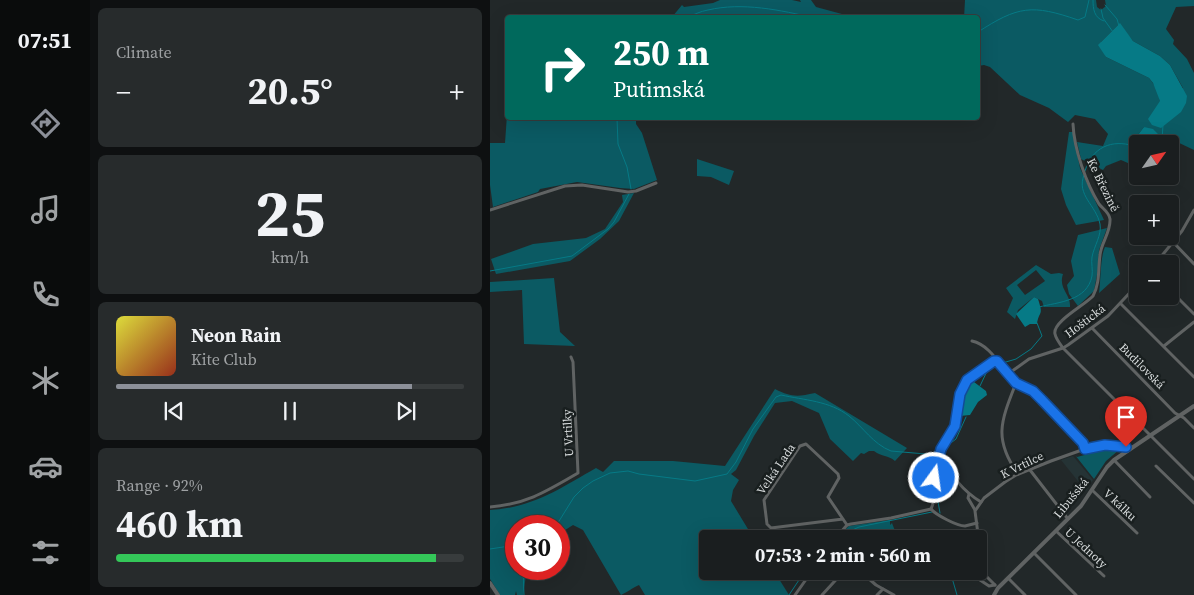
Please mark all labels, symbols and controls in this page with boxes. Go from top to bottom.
text: 07:51 [18,25,72,55]
text: 250 m [613,29,709,77]
icon: right [530,35,595,100]
text: Climate [116,41,172,63]
text: 20.5° [247,65,333,117]
text: − [116,73,131,111]
text: + [449,73,464,111]
text: Putimská [613,74,705,104]
icon: directions [28,106,63,141]
north arrow [1129,135,1179,185]
map controls [1129,135,1179,305]
street label: Ke Březině [1083,156,1123,214]
text: 25 [255,169,325,258]
icon: music [28,192,63,227]
button: + [1129,195,1179,245]
text: km/h [271,246,309,268]
button: − [1129,255,1179,305]
icon: phone [28,277,63,312]
street label: Hoštická [1061,300,1109,341]
text: Neon Rain [191,322,281,348]
street label: Budilovská [1116,340,1169,393]
text: Kite Club [191,348,257,370]
icon: climate [28,363,63,398]
pin [1105,396,1147,447]
icon: previous [160,397,188,425]
icon: pause [276,397,304,425]
icon: next [392,397,420,425]
icon: arrive [1112,403,1140,431]
street label: U Vrtilky [559,408,577,457]
street label: Velká Lada [753,440,799,498]
street label: K Vrtilce [998,448,1046,482]
icon: car [28,449,63,484]
position arrow [907,451,959,503]
text: Range · 92% [116,474,203,496]
street label: Libušská [1050,474,1093,521]
street label: V kálku [1100,485,1140,525]
text: 460 km [116,498,243,550]
speed limit sign: 30 [505,515,570,580]
street label: U Jednoty [1061,524,1111,572]
icon: filters [28,535,63,570]
text: 07:53 · 2 min · 560 m [755,542,931,568]

